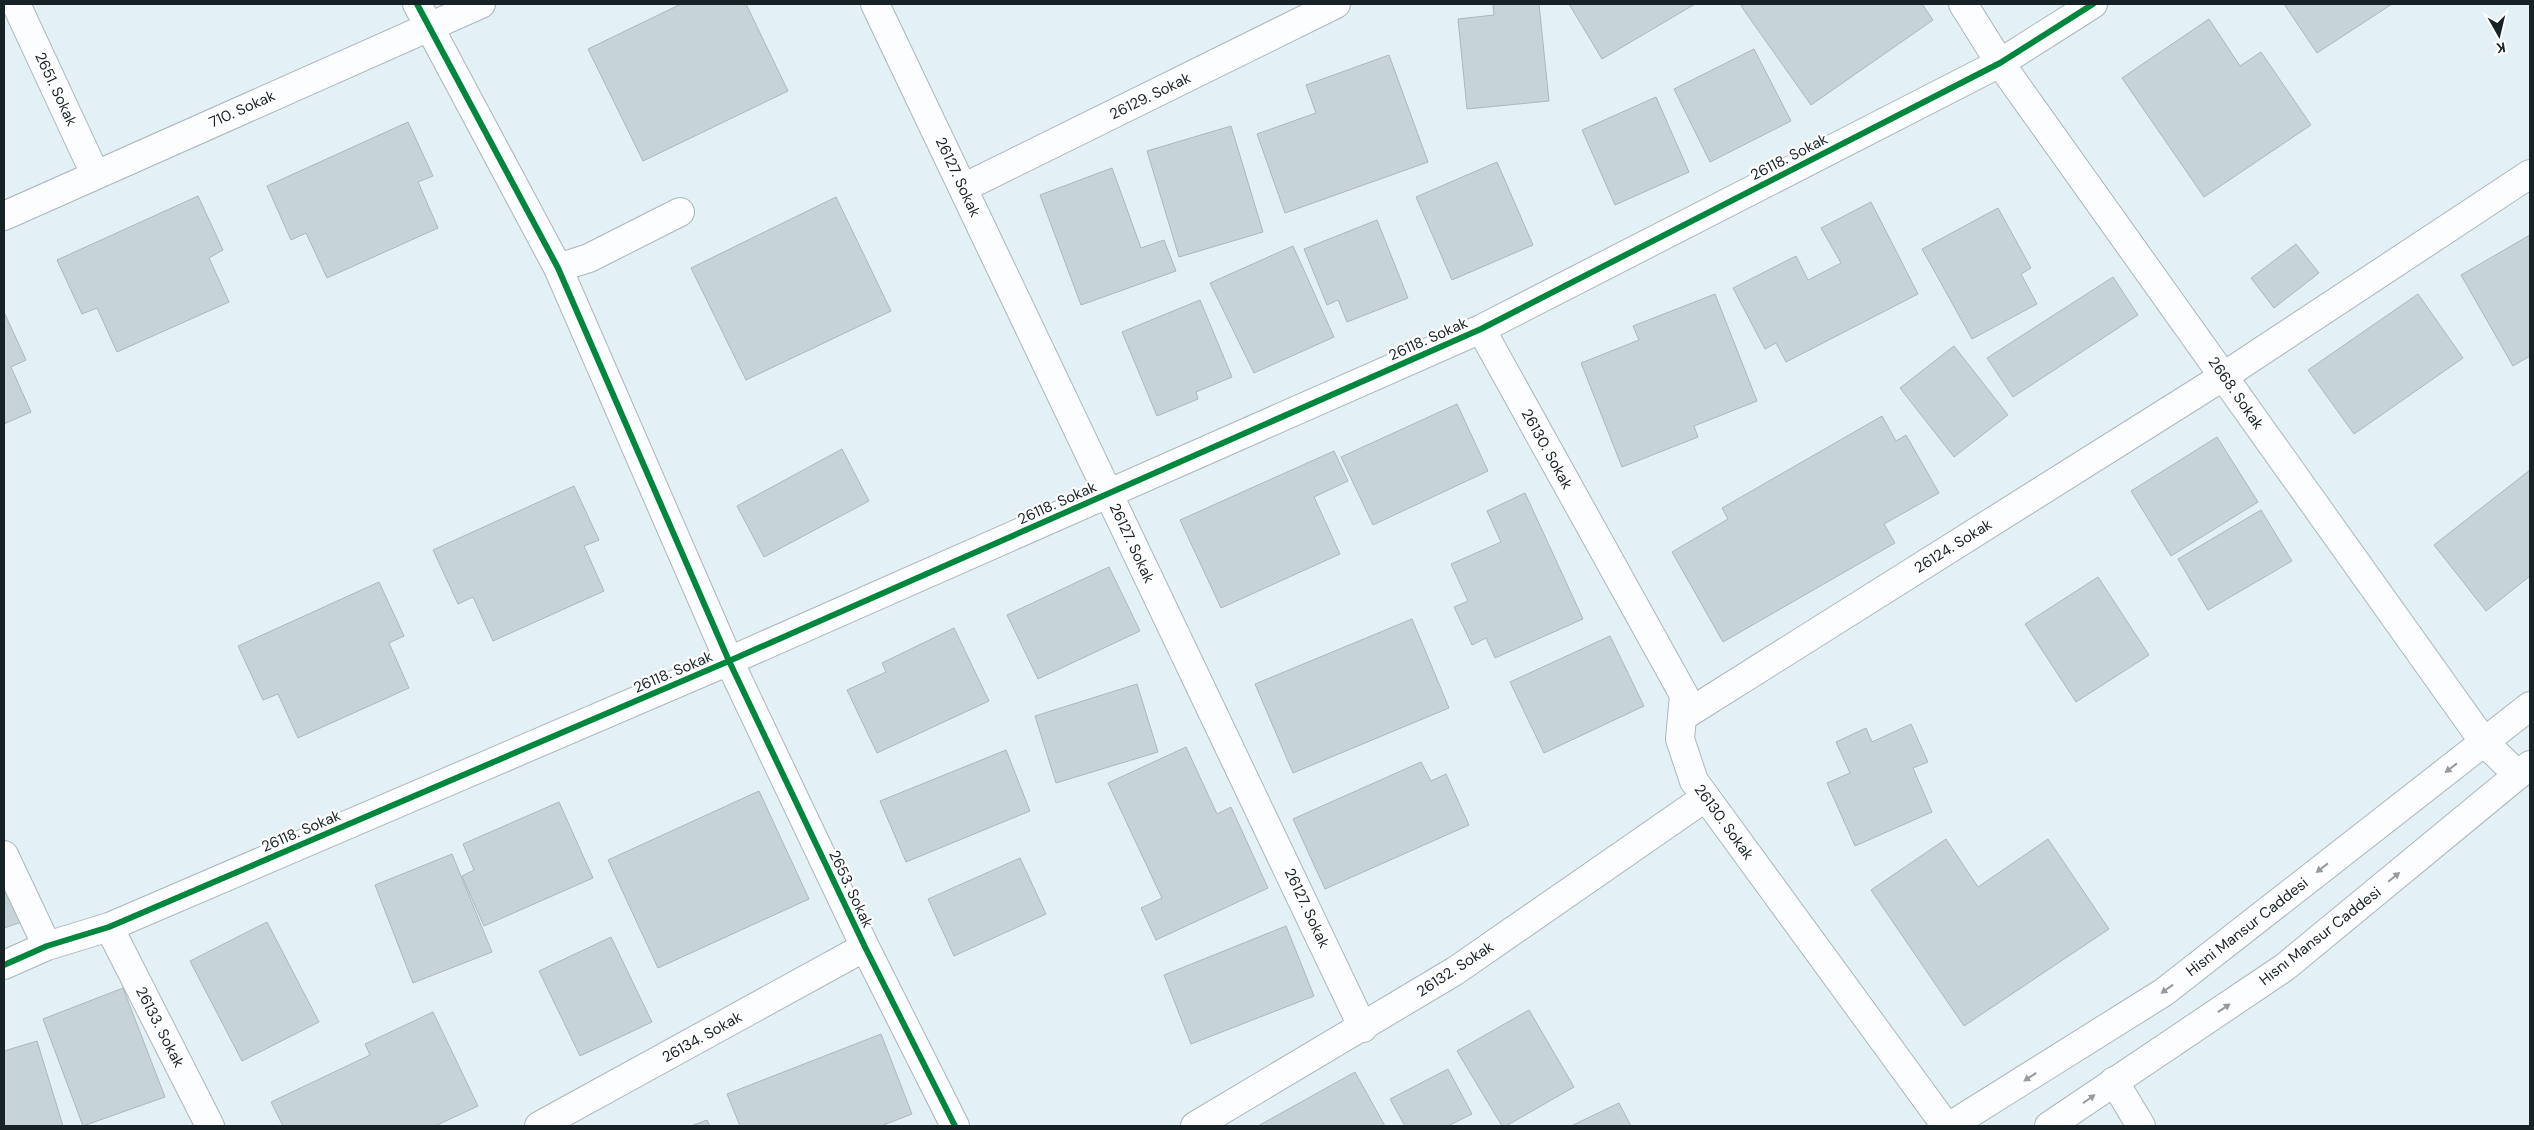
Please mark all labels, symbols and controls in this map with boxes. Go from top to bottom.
north arrow [2474,10,2524,60]
text: K [2495,38,2507,57]
street label: 2651. Sokak [30,49,82,130]
street label: 26129. Sokak [1106,68,1194,124]
street label: 710. Sokak [206,85,279,132]
street label: 26118. Sokak [1747,129,1831,185]
street label: 26127. Sokak [931,134,985,221]
street label: 26118. Sokak [1385,313,1471,365]
street label: 2668. Sokak [2204,353,2269,434]
street label: 26130. Sokak [1517,405,1578,493]
street label: 26118. Sokak [1014,477,1100,529]
street label: 26127. Sokak [1105,500,1159,587]
street label: 26124. Sokak [1910,514,1996,578]
street label: 26118. Sokak [630,646,716,698]
one-way arrow [2444,763,2457,773]
street label: 26130. Sokak [1690,780,1759,864]
street label: 26118. Sokak [258,805,344,857]
street label: 2653. Sokak [824,847,878,931]
one-way arrow [2316,863,2329,873]
street label: 26127. Sokak [1280,865,1334,952]
one-way arrow [2387,871,2400,882]
street label: Hisni Mansur Caddesi [2182,873,2312,981]
street label: Hısnı Mansur Caddesi [2255,882,2385,990]
street label: 26132. Sokak [1413,936,1498,1001]
street label: 26133. Sokak [131,983,189,1071]
one-way arrow [2161,984,2174,995]
one-way arrow [2217,1003,2230,1013]
street label: 26134. Sokak [658,1007,746,1067]
one-way arrow [2023,1073,2037,1082]
one-way arrow [2082,1094,2096,1104]

